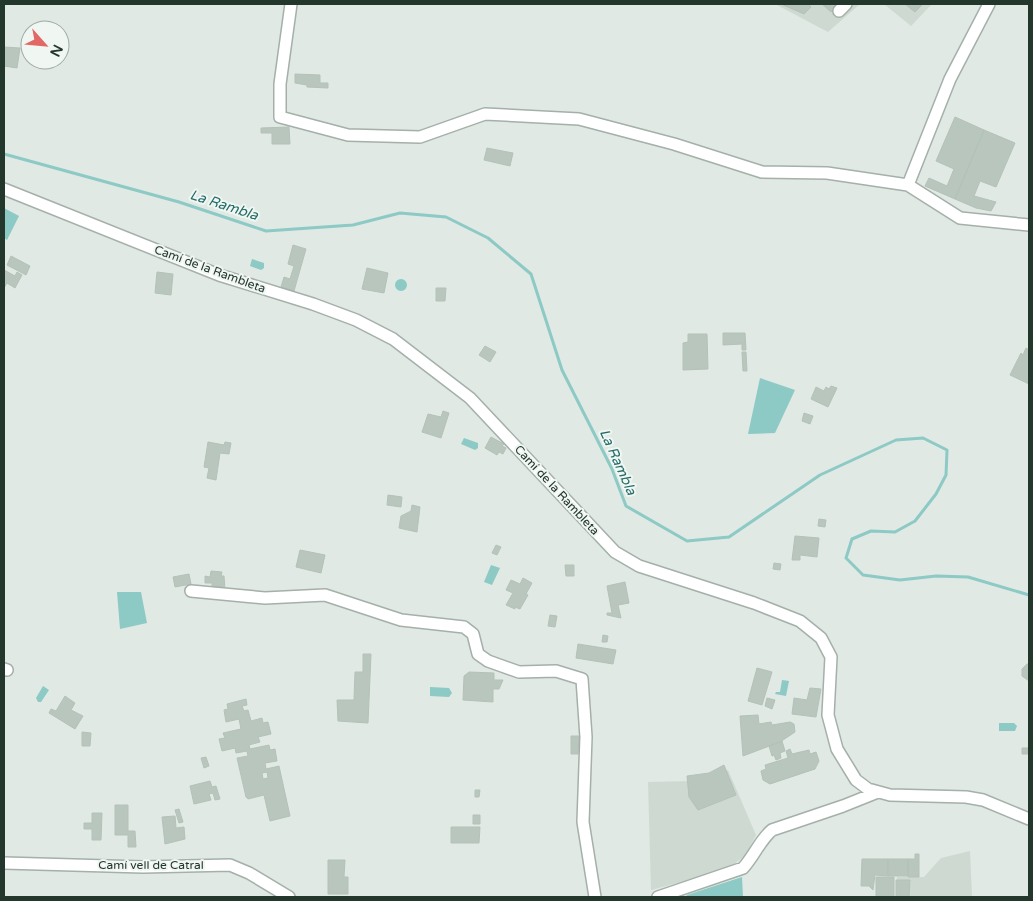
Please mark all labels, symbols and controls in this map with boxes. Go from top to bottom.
north arrow [20,20,70,70]
text: N [46,42,66,60]
water label: La Rambla [188,186,261,224]
street label: Camí de la Rambleta [152,242,268,296]
water label: La Rambla [596,426,641,499]
street label: Camí de la Rambleta [512,442,602,538]
street label: Camí vell de Catral [98,858,204,872]

